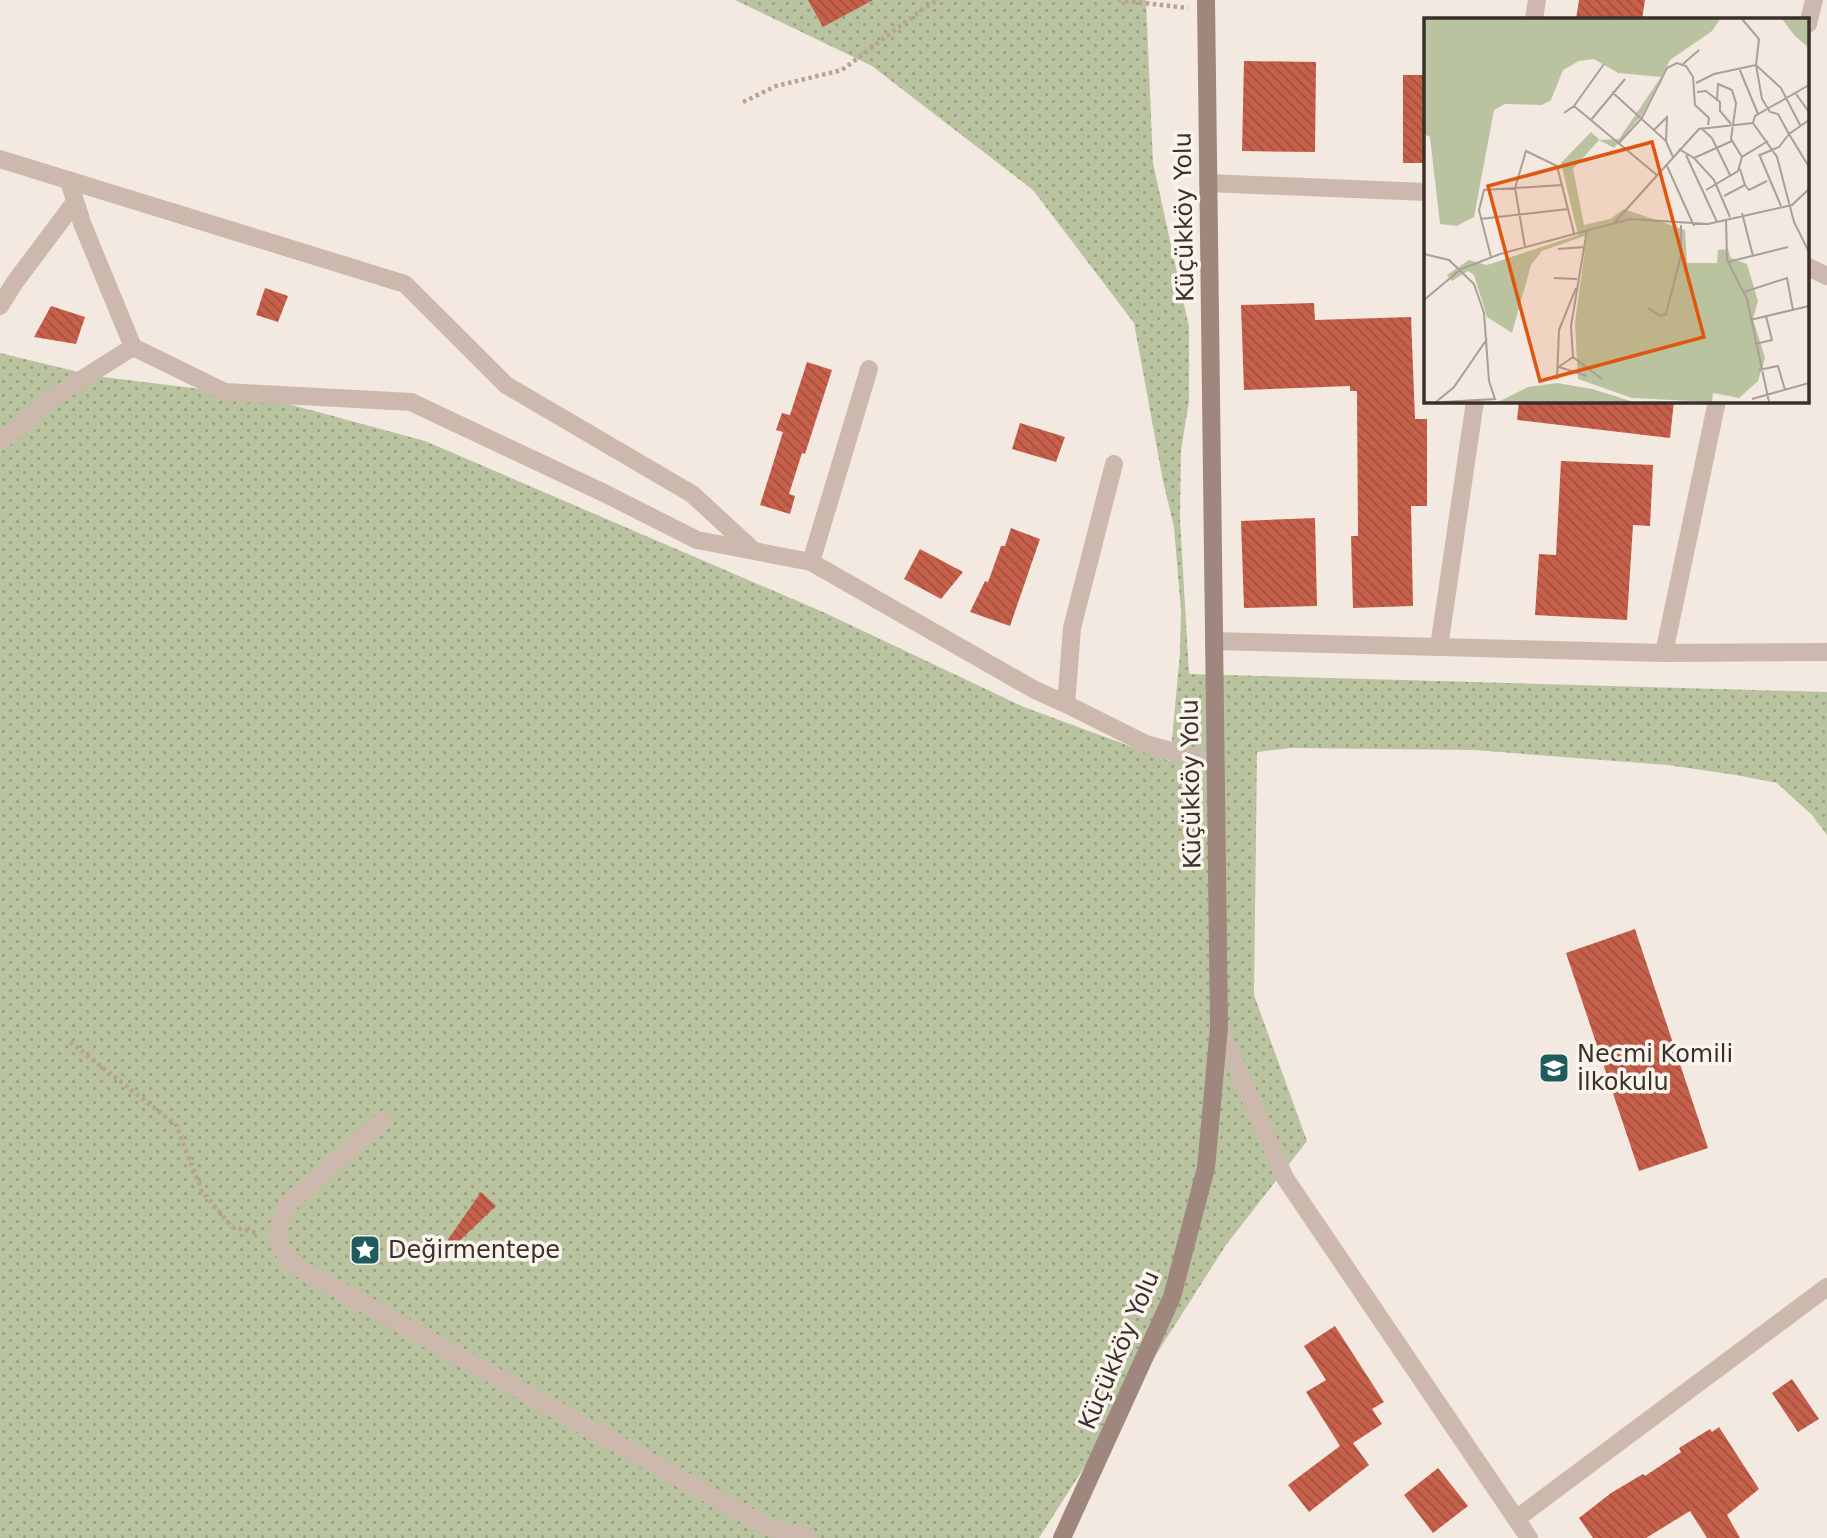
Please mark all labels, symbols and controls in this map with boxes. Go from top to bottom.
inset map [1424,18,1810,402]
street label: Küçükköy Yolu [1169,132,1199,302]
street label: Küçükköy Yolu [1176,699,1206,869]
place label: Necmi Komili İlkokulu [1577,1040,1733,1096]
school or university icon: Necmi Komili İlkokulu [1537,1051,1571,1085]
place icon: Değirmentepe [348,1233,382,1267]
place label: Değirmentepe [388,1236,560,1264]
street label: Küçükköy Yolu [1073,1266,1165,1434]

